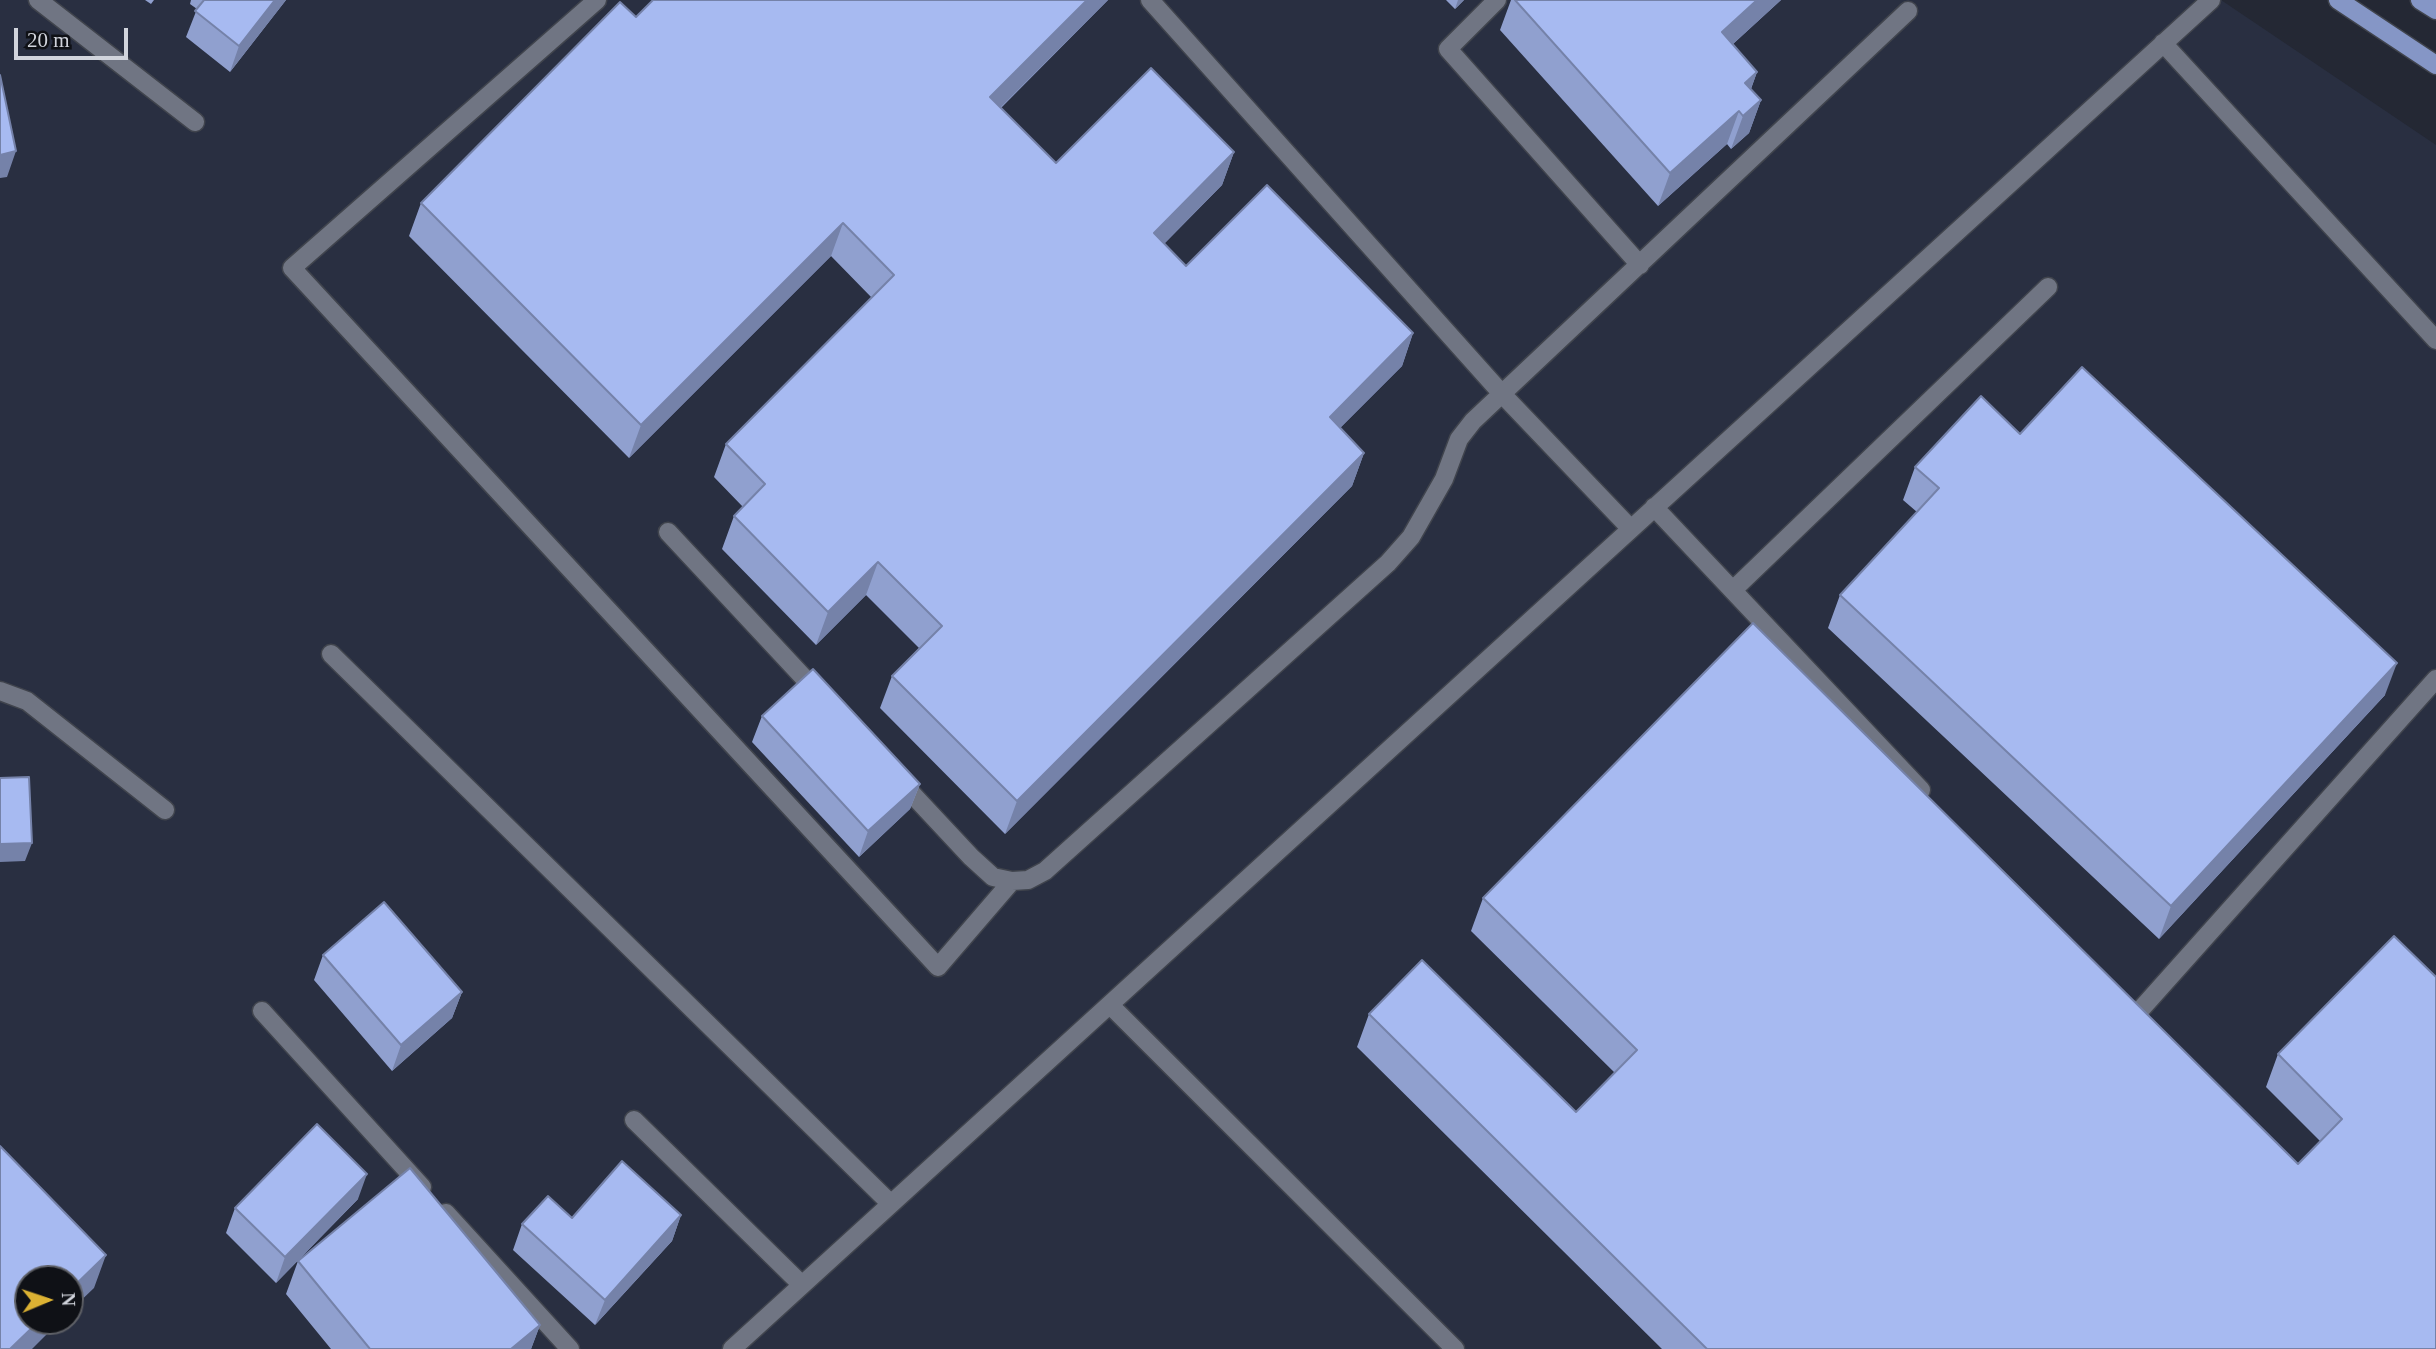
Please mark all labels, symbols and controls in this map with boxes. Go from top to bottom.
scale bar [18,14,131,58]
text: 20 m [27,28,70,52]
north arrow [14,1265,84,1335]
text: N [58,1292,79,1307]

